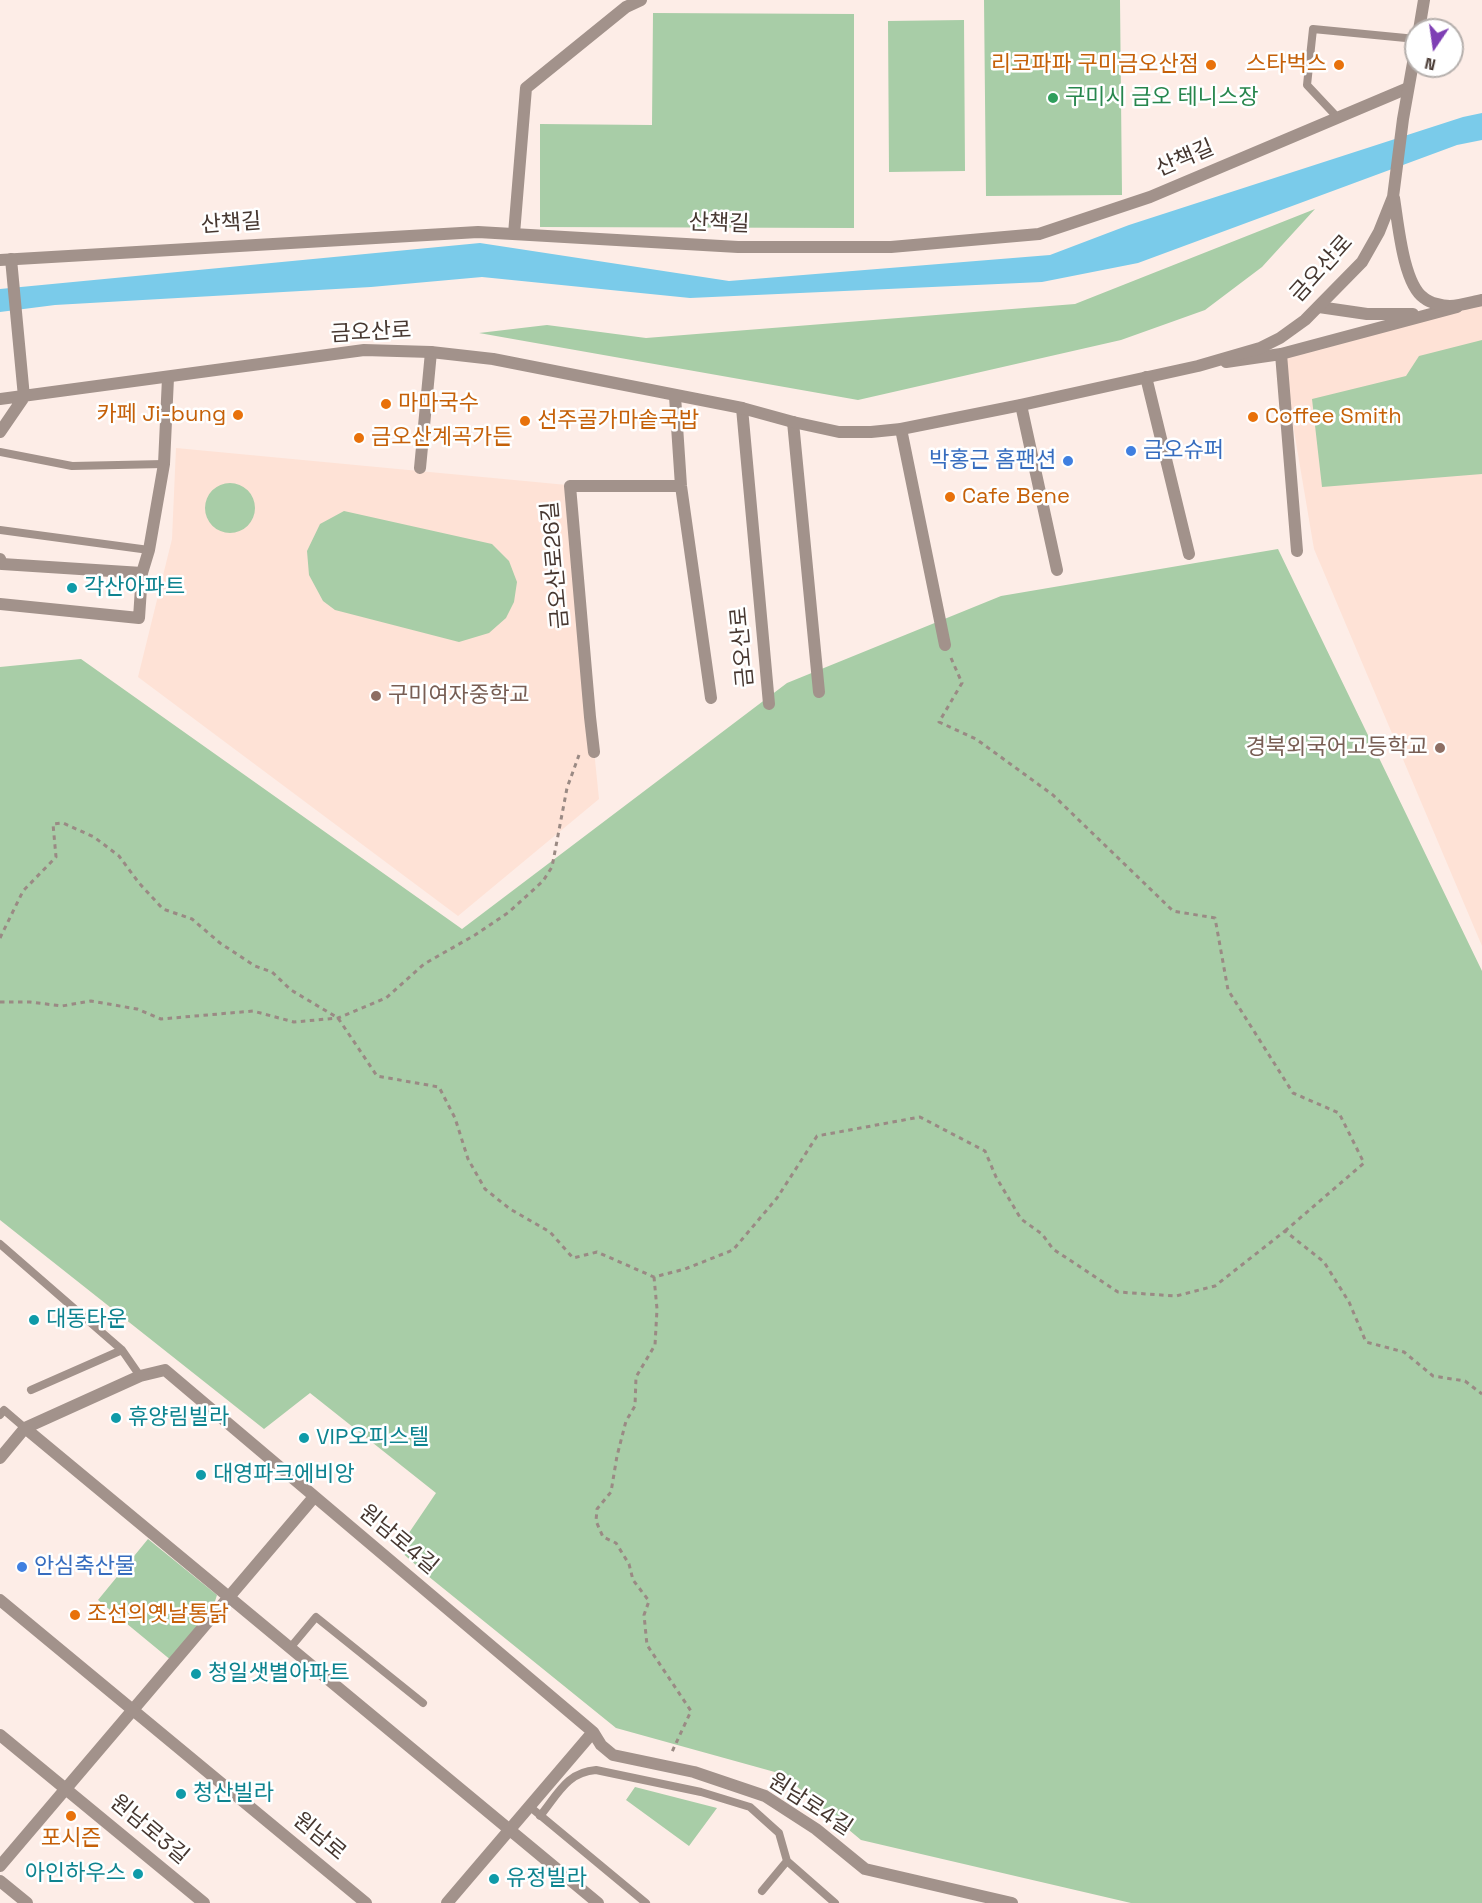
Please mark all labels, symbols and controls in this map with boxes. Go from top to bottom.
north arrow [1404,18,1464,78]
place label: 리코파파 구미금오산점 [991,52,1199,78]
place label: 스타벅스 [1246,52,1327,78]
text: N [1423,53,1438,76]
marker: 리코파파 구미금오산점 [1204,58,1218,72]
marker: 스타벅스 [1332,58,1346,72]
place label: 구미시 금오 테니스장 [1065,85,1258,111]
marker: 구미시 금오 테니스장 [1046,91,1060,105]
street label: 산책길 [1152,135,1218,183]
street label: 산책길 [200,209,262,239]
street label: 산책길 [688,210,750,238]
street label: 금오산로 [1285,230,1359,308]
street label: 금오산로 [330,318,412,348]
place label: 마마국수 [398,391,479,417]
marker: 마마국수 [379,397,393,411]
place label: 카페 Ji-bung [96,402,226,428]
place label: Coffee Smith [1265,404,1402,430]
marker: 카페 Ji-bung [231,408,245,422]
place label: 선주골가마솥국밥 [537,408,699,434]
marker: Coffee Smith [1246,410,1260,424]
marker: 선주골가마솥국밥 [518,414,532,428]
place label: 금오산계곡가든 [371,425,513,451]
marker: 금오산계곡가든 [352,431,366,445]
place label: 금오슈퍼 [1143,438,1224,464]
marker: 금오슈퍼 [1124,444,1138,458]
place label: 박홍근 홈팬션 [929,448,1056,474]
marker: 박홍근 홈팬션 [1061,454,1075,468]
place label: Cafe Bene [962,484,1070,510]
marker: Cafe Bene [943,490,957,504]
street label: 금오산로26길 [537,500,575,630]
place label: 각산아파트 [84,575,185,601]
marker: 각산아파트 [65,581,79,595]
street label: 금오산로 [726,606,760,688]
place label: 구미여자중학교 [388,683,530,709]
marker: 구미여자중학교 [369,689,383,703]
place label: 경북외국어고등학교 [1246,735,1428,761]
marker: 경북외국어고등학교 [1433,741,1447,755]
place label: 대동타운 [46,1307,127,1333]
marker: 대동타운 [27,1313,41,1327]
place label: 휴양림빌라 [128,1405,229,1431]
marker: 휴양림빌라 [109,1411,123,1425]
place label: VIP오피스텔 [316,1425,429,1451]
marker: VIP오피스텔 [297,1431,311,1445]
place label: 대영파크에비앙 [213,1462,355,1488]
marker: 대영파크에비앙 [194,1468,208,1482]
street label: 원남로4길 [353,1499,443,1581]
place label: 안심축산물 [34,1554,135,1580]
marker: 안심축산물 [15,1560,29,1574]
place label: 조선의옛날통닭 [87,1602,229,1628]
marker: 조선의옛날통닭 [68,1608,82,1622]
place label: 청일샛별아파트 [208,1661,350,1687]
marker: 청일샛별아파트 [189,1667,203,1681]
street label: 원남로4길 [763,1768,857,1842]
place label: 청산빌라 [193,1781,274,1807]
marker: 청산빌라 [174,1787,188,1801]
street label: 원남로3길 [104,1790,194,1870]
street label: 원남로 [287,1807,351,1867]
marker: 포시즌 [64,1809,78,1823]
place label: 포시즌 [41,1826,101,1852]
place label: 아인하우스 [25,1861,126,1887]
place label: 유정빌라 [506,1866,587,1892]
marker: 아인하우스 [131,1867,145,1881]
marker: 유정빌라 [487,1872,501,1886]

